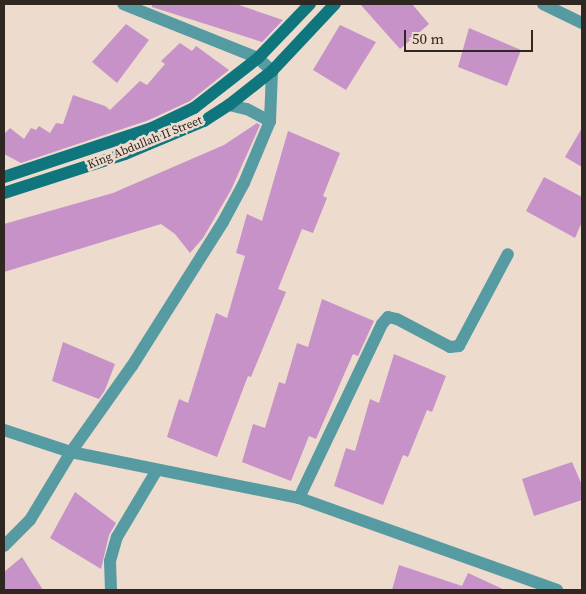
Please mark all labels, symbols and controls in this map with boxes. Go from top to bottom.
scale bar [406,20,535,52]
text: 50 m [412,28,444,49]
street label: King Abdullah II Street [86,113,204,173]

